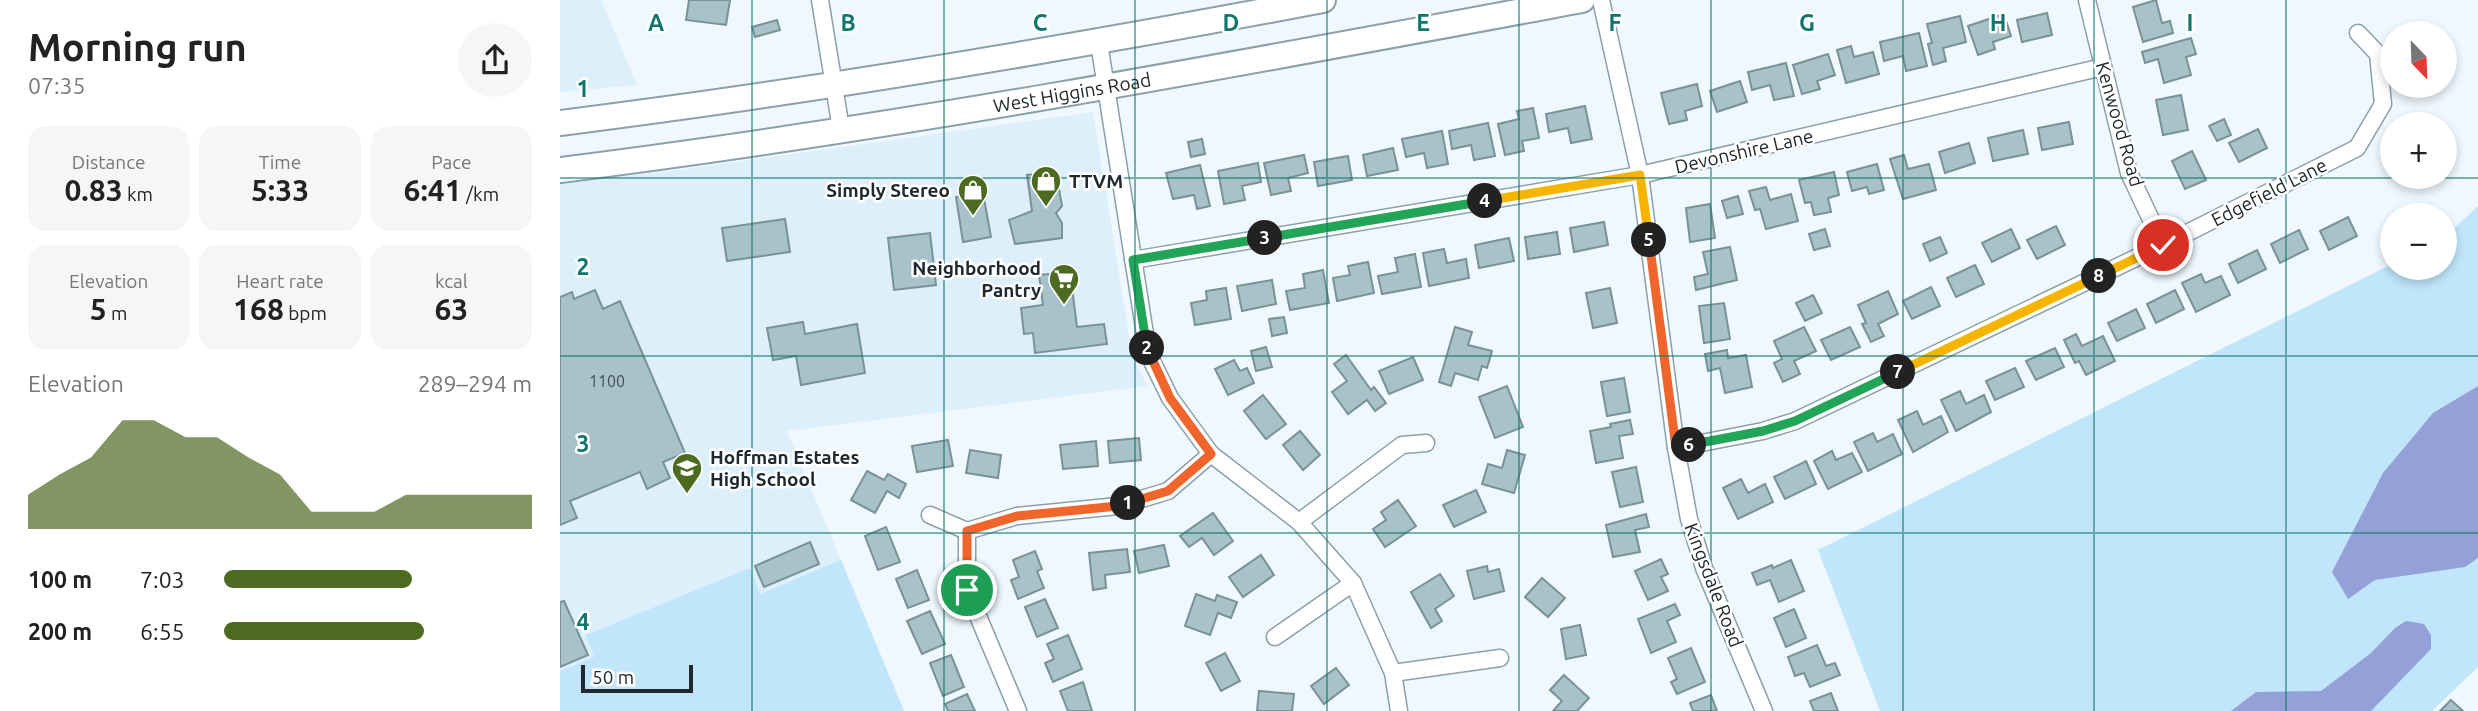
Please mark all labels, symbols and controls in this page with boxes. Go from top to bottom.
text: A [648,10,664,35]
text: B [840,10,856,35]
text: C [1033,10,1048,35]
text: D [1223,10,1239,35]
text: E [1416,10,1430,35]
text: F [1609,10,1622,35]
text: G [1799,10,1815,35]
text: H [1990,10,2006,35]
text: I [2187,10,2193,35]
north arrow [2380,21,2457,98]
map controls [2380,21,2457,280]
button: share [458,23,532,97]
text: Morning run [28,26,247,68]
street label: Kenwood Road [2092,59,2148,189]
street label: West Higgins Road [992,68,1153,117]
text: 07:35 [28,73,86,98]
text: 1 [577,76,589,101]
button: + [2380,112,2457,189]
street label: Devonshire Lane [1673,124,1815,178]
text: Distance [72,151,145,173]
text: Time [259,151,301,173]
text: Pace [431,151,471,173]
street label: Edgefield Lane [2208,153,2330,231]
shop icon: TTVM [1029,164,1063,208]
place label: TTVM [1069,170,1123,192]
text: 0.83 [64,173,123,207]
text: 5:33 [251,173,309,207]
text: 6:41 [404,173,462,207]
shop icon: Simply Stereo [956,173,990,217]
place label: Simply Stereo [826,179,950,201]
text: km [123,183,153,205]
text: /km [462,183,499,205]
pin: 4 [1468,184,1502,218]
text: 4 [1479,189,1490,211]
button: − [2380,203,2457,280]
pin [2133,215,2193,275]
pin: 3 [1248,220,1282,256]
pin: 5 [1632,222,1666,258]
text: 3 [1259,226,1270,248]
icon: check [2144,226,2182,264]
text: 5 [1643,228,1654,250]
text: 2 [577,254,589,279]
place label: Neighborhood Pantry [912,257,1041,301]
pin: 8 [2082,258,2116,294]
supermarket icon: Neighborhood Pantry [1047,262,1081,306]
text: 8 [2093,264,2104,286]
text: Elevation [69,270,148,292]
text: Heart rate [236,270,324,292]
text: kcal [435,270,468,292]
text: 5 [90,292,107,326]
text: 168 [233,292,284,326]
text: 63 [434,292,468,326]
text: m [107,302,128,324]
text: bpm [284,302,327,324]
pin: 2 [1130,330,1164,366]
text: 2 [1141,336,1152,358]
pin: 7 [1880,354,1916,390]
text: 7 [1892,360,1903,382]
text: Elevation [28,371,124,396]
text: 289–294 m [418,371,532,396]
house number: 1100 [589,372,625,390]
pin: 6 [1672,428,1706,462]
text: 3 [577,431,589,456]
text: 6 [1683,433,1694,455]
place label: Hoffman Estates High School [710,446,860,490]
school or university icon: Hoffman Estates High School [670,451,704,495]
pin: 1 [1110,486,1146,520]
text: 1 [1122,491,1133,513]
street label: Kingsdale Road [1680,520,1748,650]
pin [937,560,997,620]
text: 100 m [28,567,92,592]
text: 7:03 [140,567,185,592]
icon: arrive [948,571,986,609]
text: 4 [577,609,590,634]
text: 200 m [28,619,92,644]
text: 6:55 [140,619,185,644]
scale bar [581,662,693,694]
text: 50 m [592,666,634,688]

